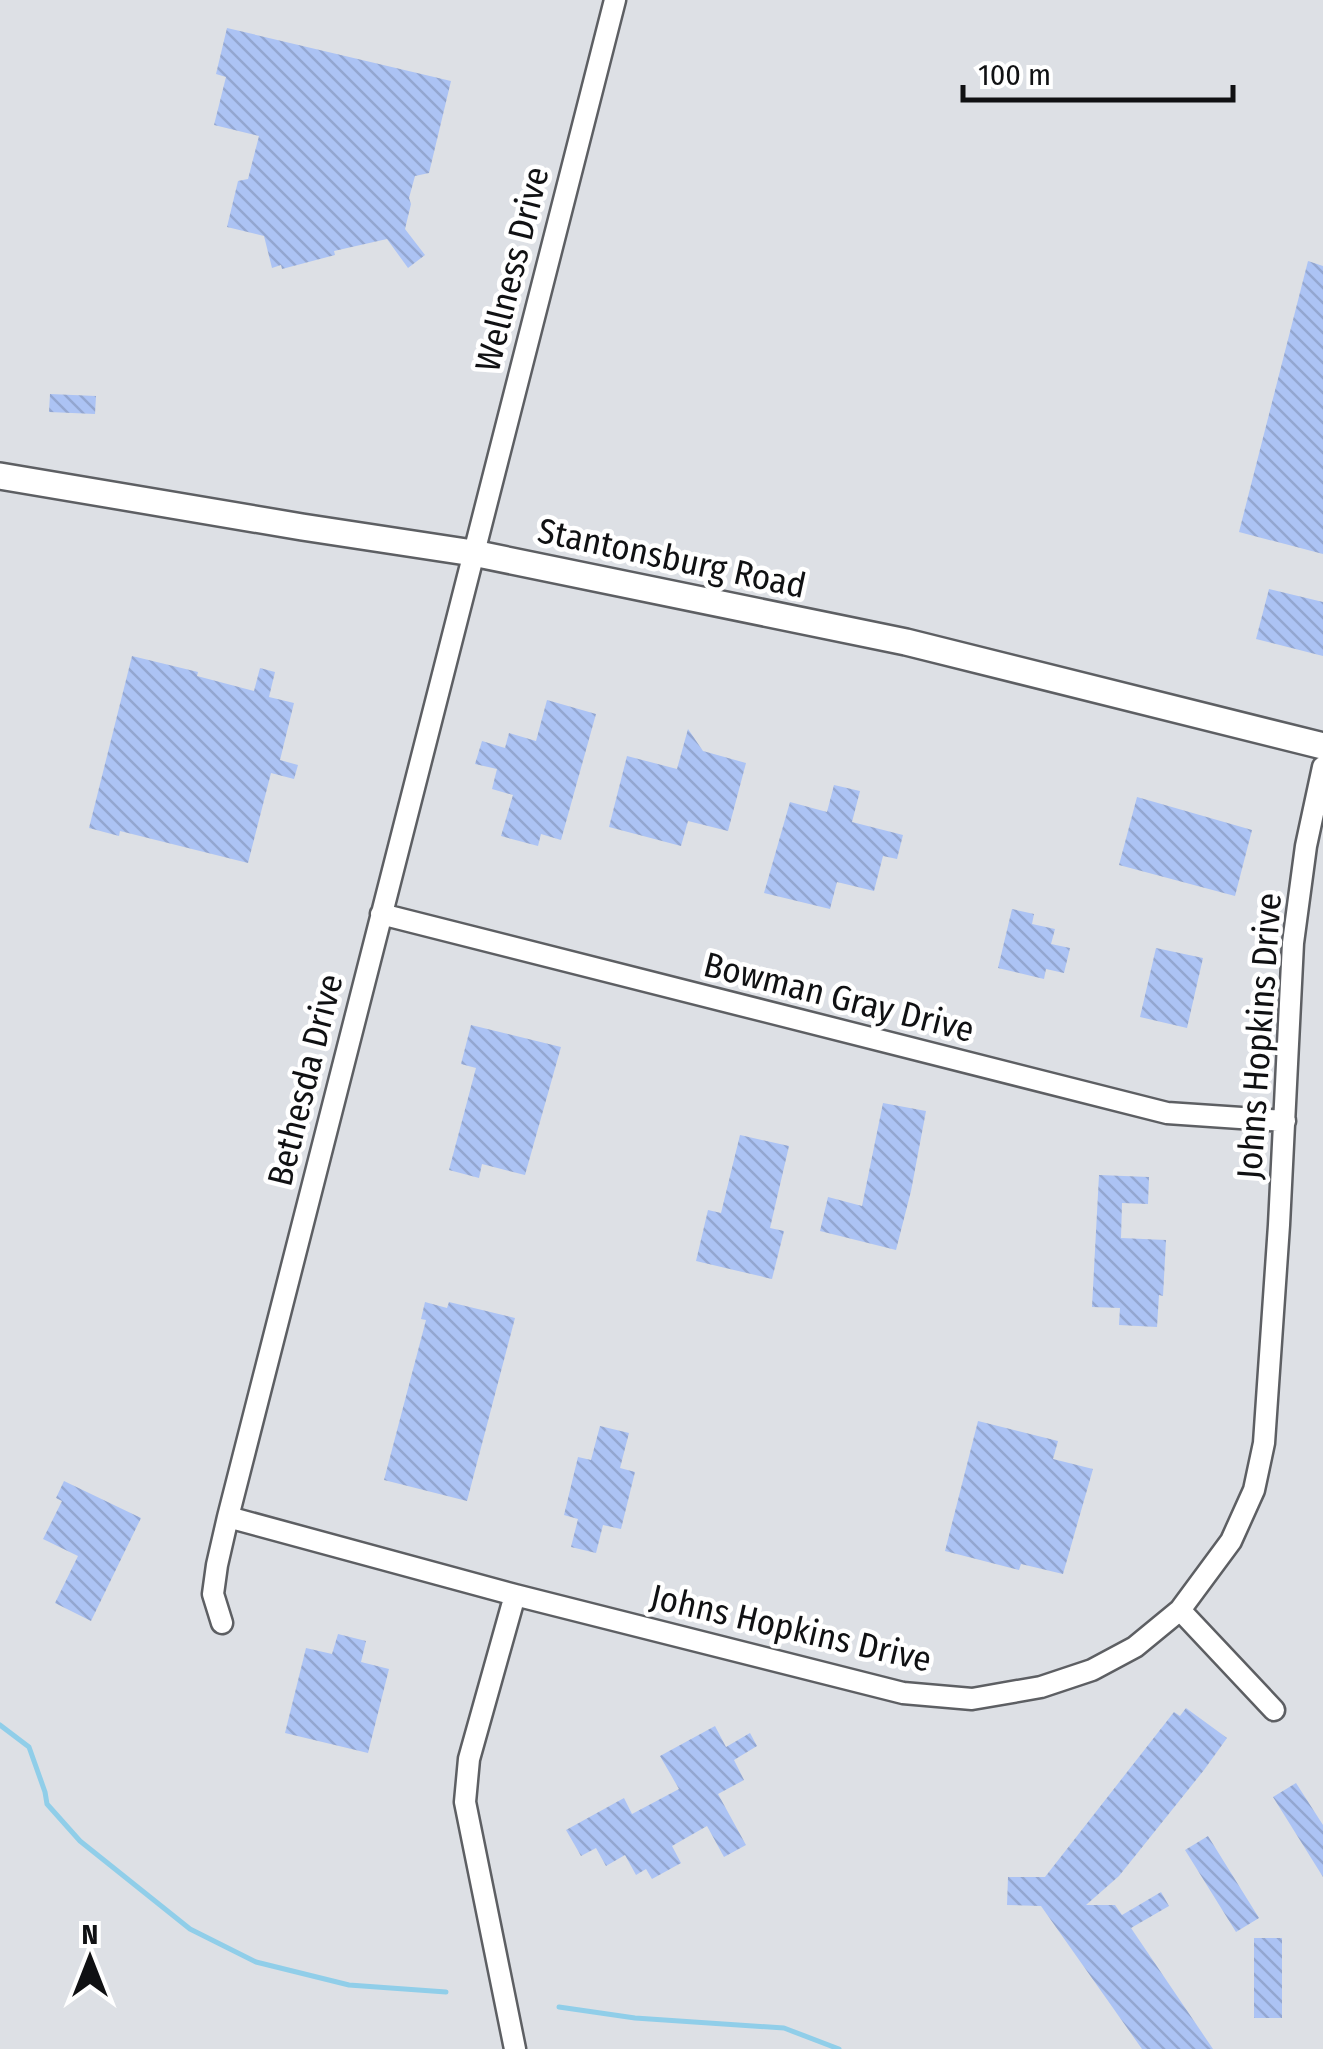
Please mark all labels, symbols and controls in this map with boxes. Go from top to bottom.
scale bar [963,40,1233,102]
text: 100 m [978,57,1051,93]
street label: Wellness Drive [466,162,558,376]
street label: Stantonsburg Road [534,509,810,607]
street label: Johns Hopkins Drive [1228,891,1290,1181]
street label: Bowman Gray Drive [700,943,978,1051]
street label: Bethesda Drive [258,970,352,1190]
street label: Johns Hopkins Drive [646,1575,936,1681]
north arrow [40,1909,140,2009]
text: N [82,1918,98,1951]

